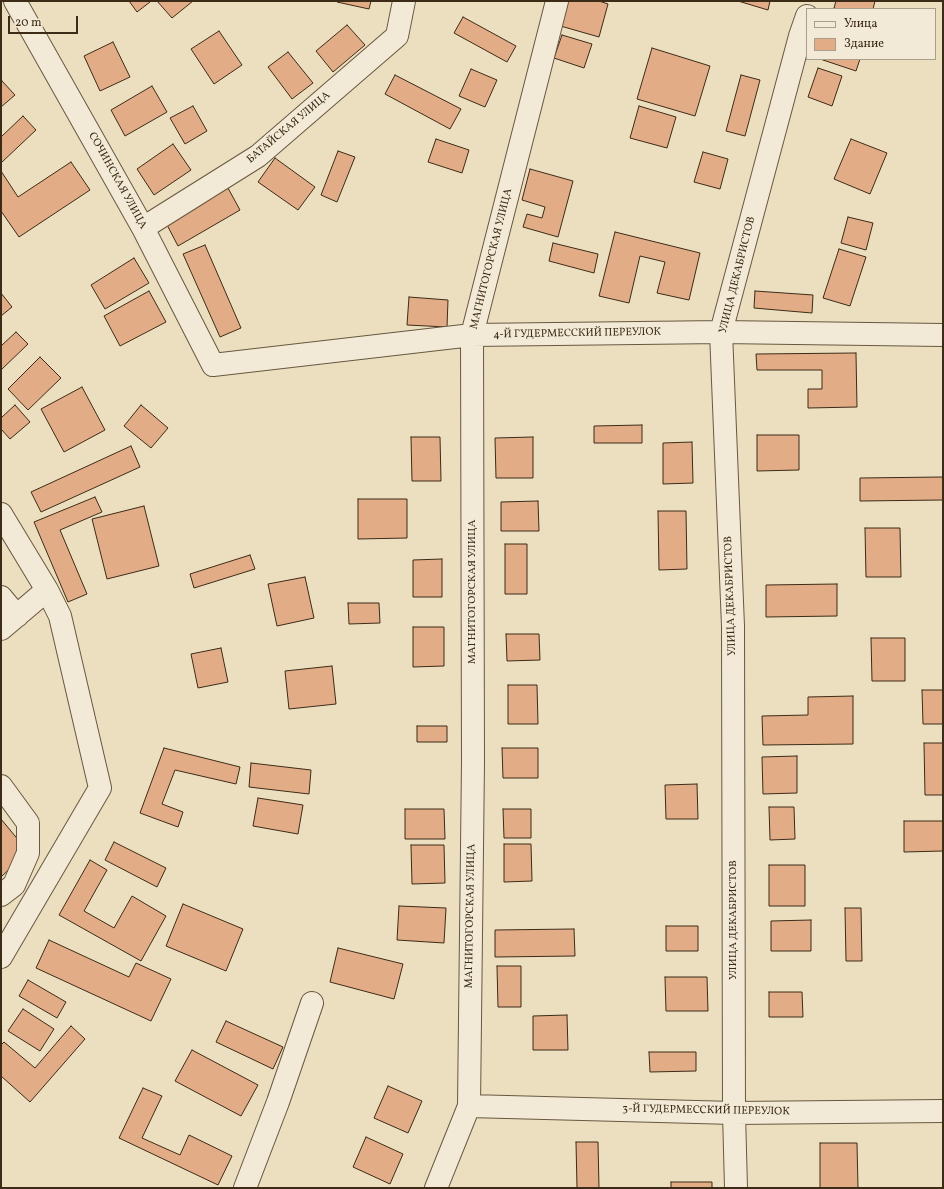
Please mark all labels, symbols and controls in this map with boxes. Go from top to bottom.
scale bar [10,8,80,34]
legend [806,8,936,60]
text: 20 m [15,15,42,31]
text: Улица [844,16,877,32]
text: Здание [844,36,884,52]
street label: БАТАЙСКАЯ УЛИЦА [245,89,333,167]
street label: СОЧИНСКАЯ УЛИЦА [85,130,149,232]
street label: МАГНИТОГОРСКАЯ УЛИЦА [468,187,516,331]
street label: УЛИЦА ДЕКАБРИСТОВ [717,215,759,335]
street label: 4-Й ГУДЕРМЕССКИЙ ПЕРЕУЛОК [493,326,661,342]
street label: МАГНИТОГОРСКАЯ УЛИЦА [466,520,480,664]
street label: УЛИЦА ДЕКАБРИСТОВ [722,536,740,656]
street label: МАГНИТОГОРСКАЯ УЛИЦА [463,844,479,988]
street label: УЛИЦА ДЕКАБРИСТОВ [727,860,741,980]
street label: 3-Й ГУДЕРМЕССКИЙ ПЕРЕУЛОК [622,1103,790,1119]

